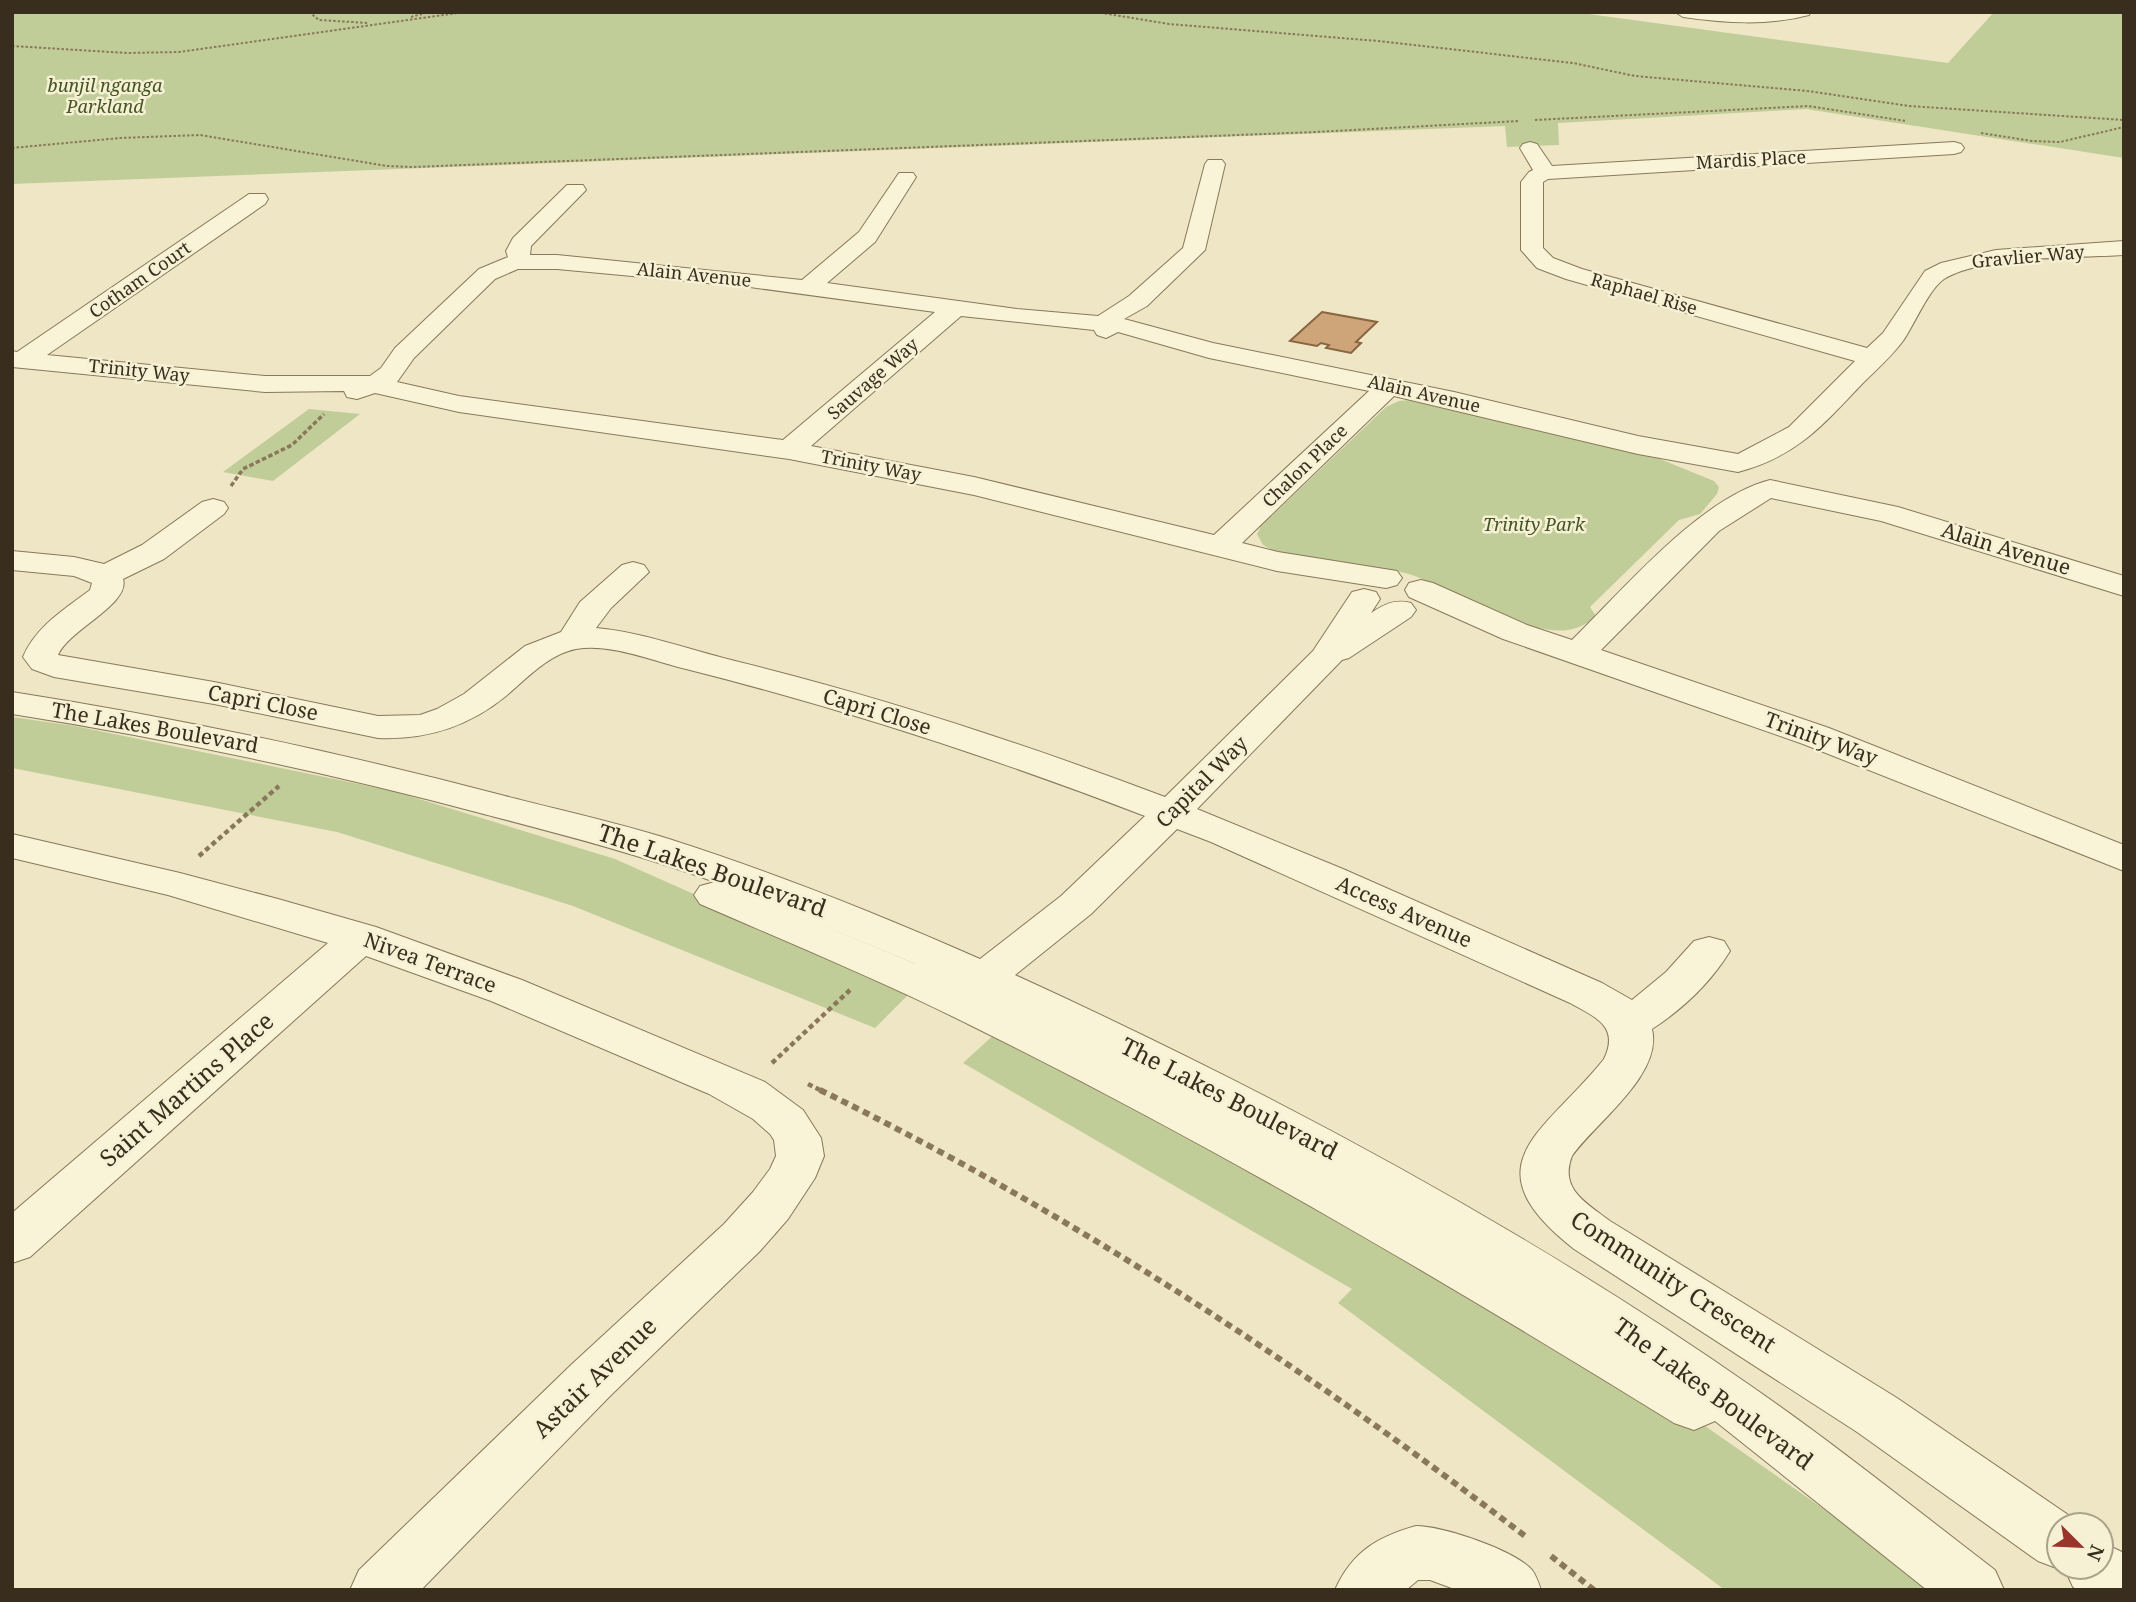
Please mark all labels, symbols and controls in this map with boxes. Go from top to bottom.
park label: bunjil nganga Parkland [48,73,163,118]
street label: Mardis Place [1695,144,1807,174]
street label: Cotham Court [84,235,195,323]
street label: Gravlier Way [1970,239,2086,273]
street label: Alain Avenue [636,256,752,292]
street label: Raphael Rise [1588,266,1700,320]
street label: Sauvage Way [822,331,924,425]
street label: Trinity Way [87,353,192,387]
street label: Alain Avenue [1366,368,1483,418]
street label: Chalon Place [1256,418,1352,512]
street label: Trinity Way [819,444,924,487]
park label: Trinity Park [1483,512,1586,536]
street label: Alain Avenue [1938,515,2074,581]
street label: Capri Close [206,678,321,726]
street label: Capri Close [820,681,935,741]
street label: The Lakes Boulevard [50,695,261,759]
street label: Trinity Way [1761,705,1882,771]
street label: Capital Way [1149,729,1253,833]
street label: The Lakes Boulevard [594,815,831,924]
street label: Access Avenue [1332,869,1477,954]
street label: Nivea Terrace [360,925,501,999]
street label: Saint Martins Place [92,1004,280,1174]
street label: The Lakes Boulevard [1115,1029,1344,1167]
street label: Community Crescent [1565,1202,1783,1360]
street label: Astair Avenue [525,1309,663,1445]
street label: The Lakes Boulevard [1607,1309,1821,1477]
north arrow [2045,1511,2115,1581]
text: N [2081,1541,2110,1565]

